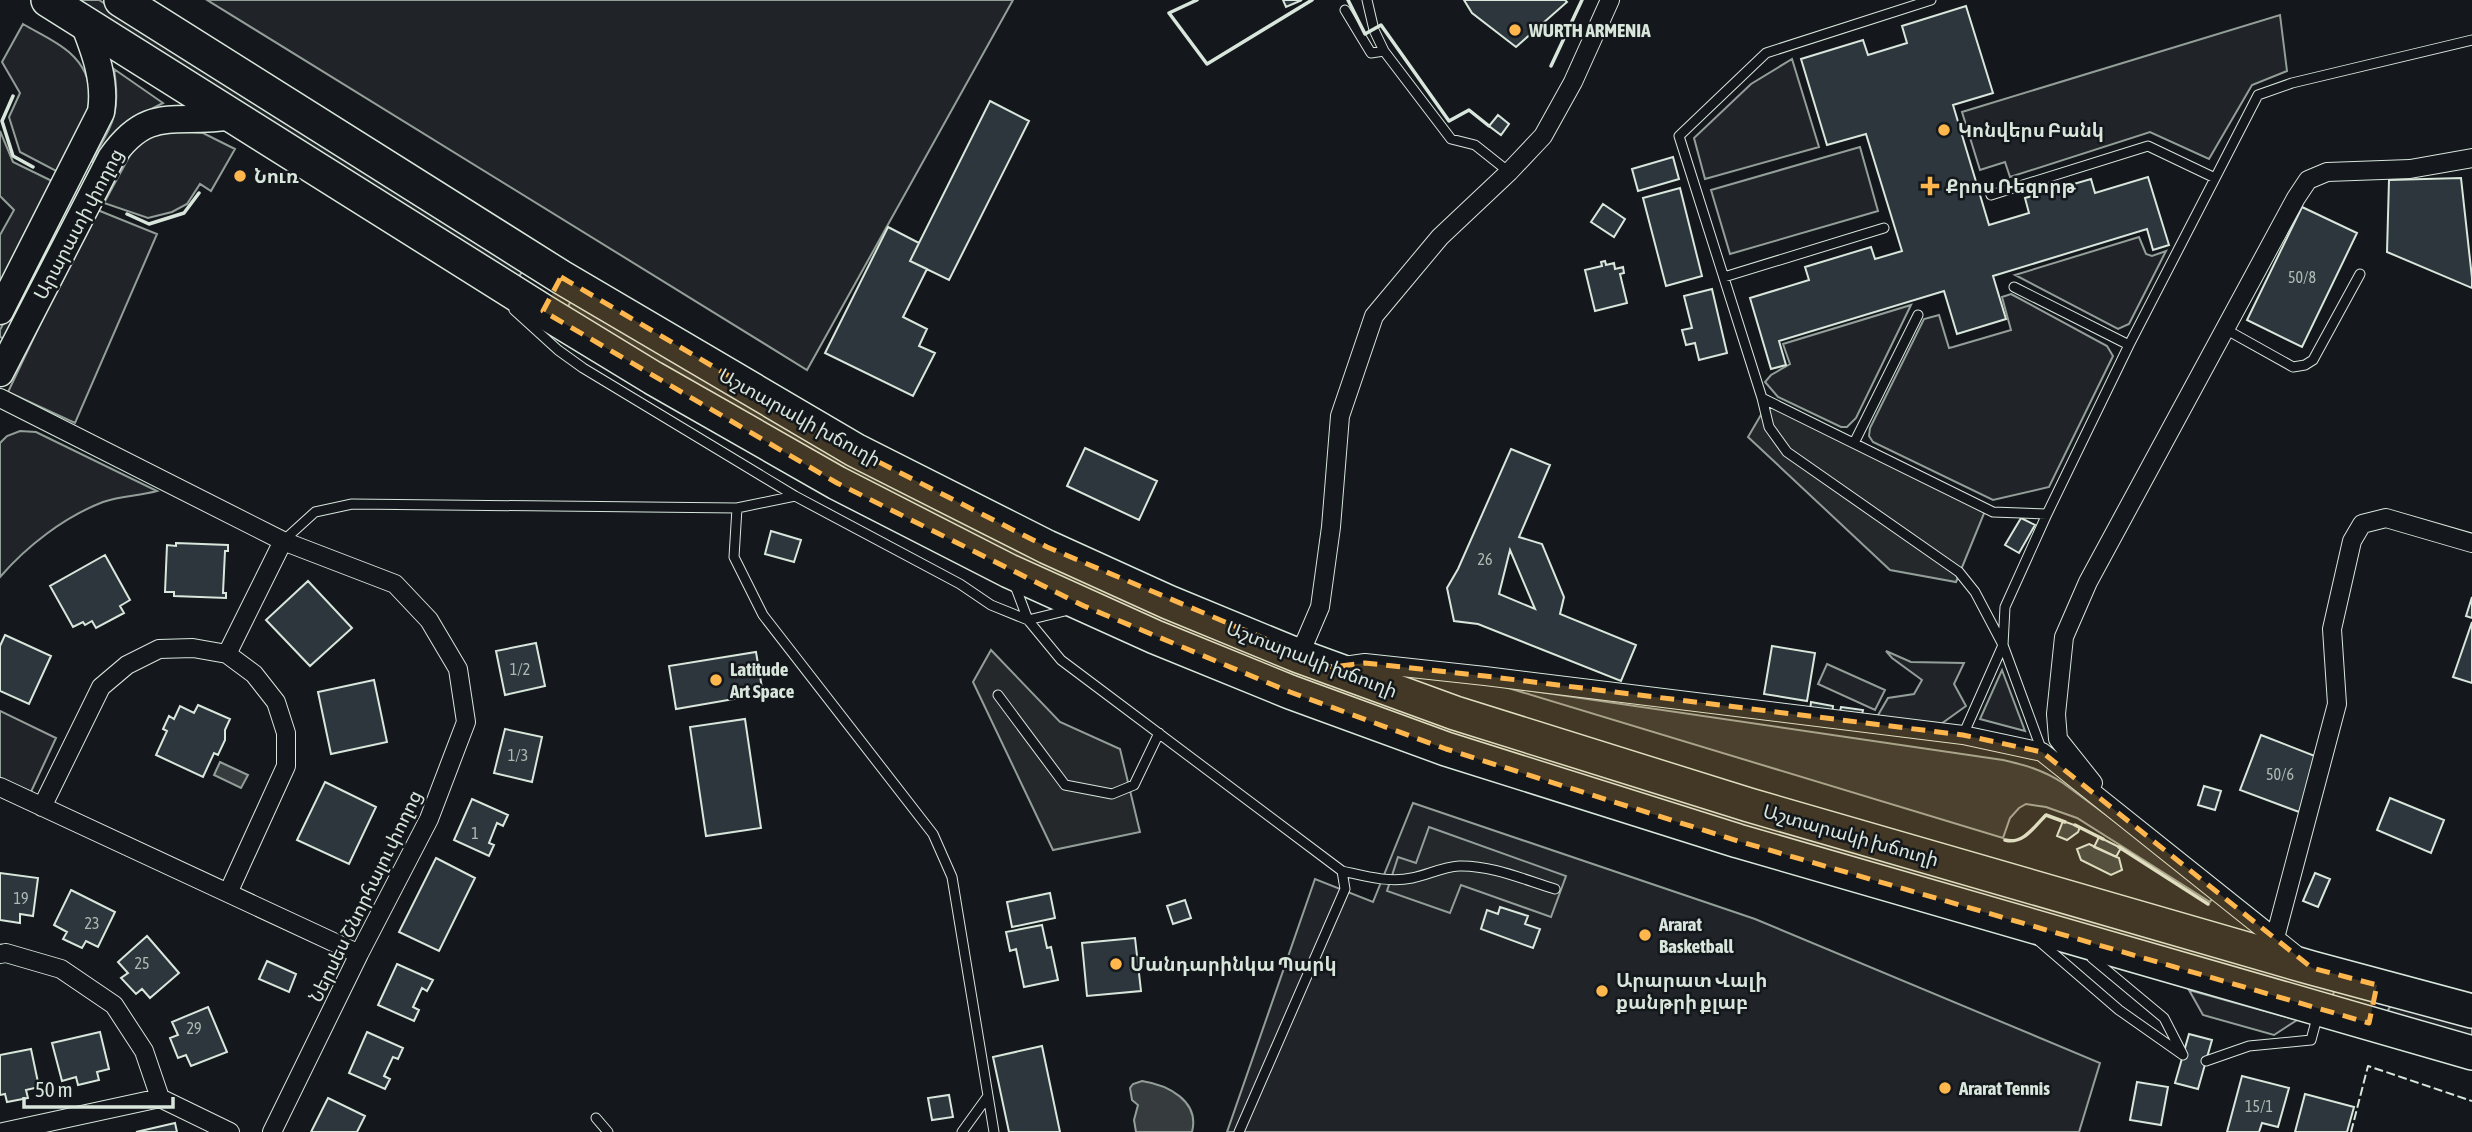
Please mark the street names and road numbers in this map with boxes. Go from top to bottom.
street label: Արարատի փողոց [29,145,128,304]
street label: Աշտարակի խճուղի [715,363,885,471]
street label: Աշտարակի խճուղի [1223,616,1401,703]
street label: Ներսես Շնորհալու փողոց [304,787,427,1006]
street label: Աշտարակի խճուղի [1760,799,1941,872]

